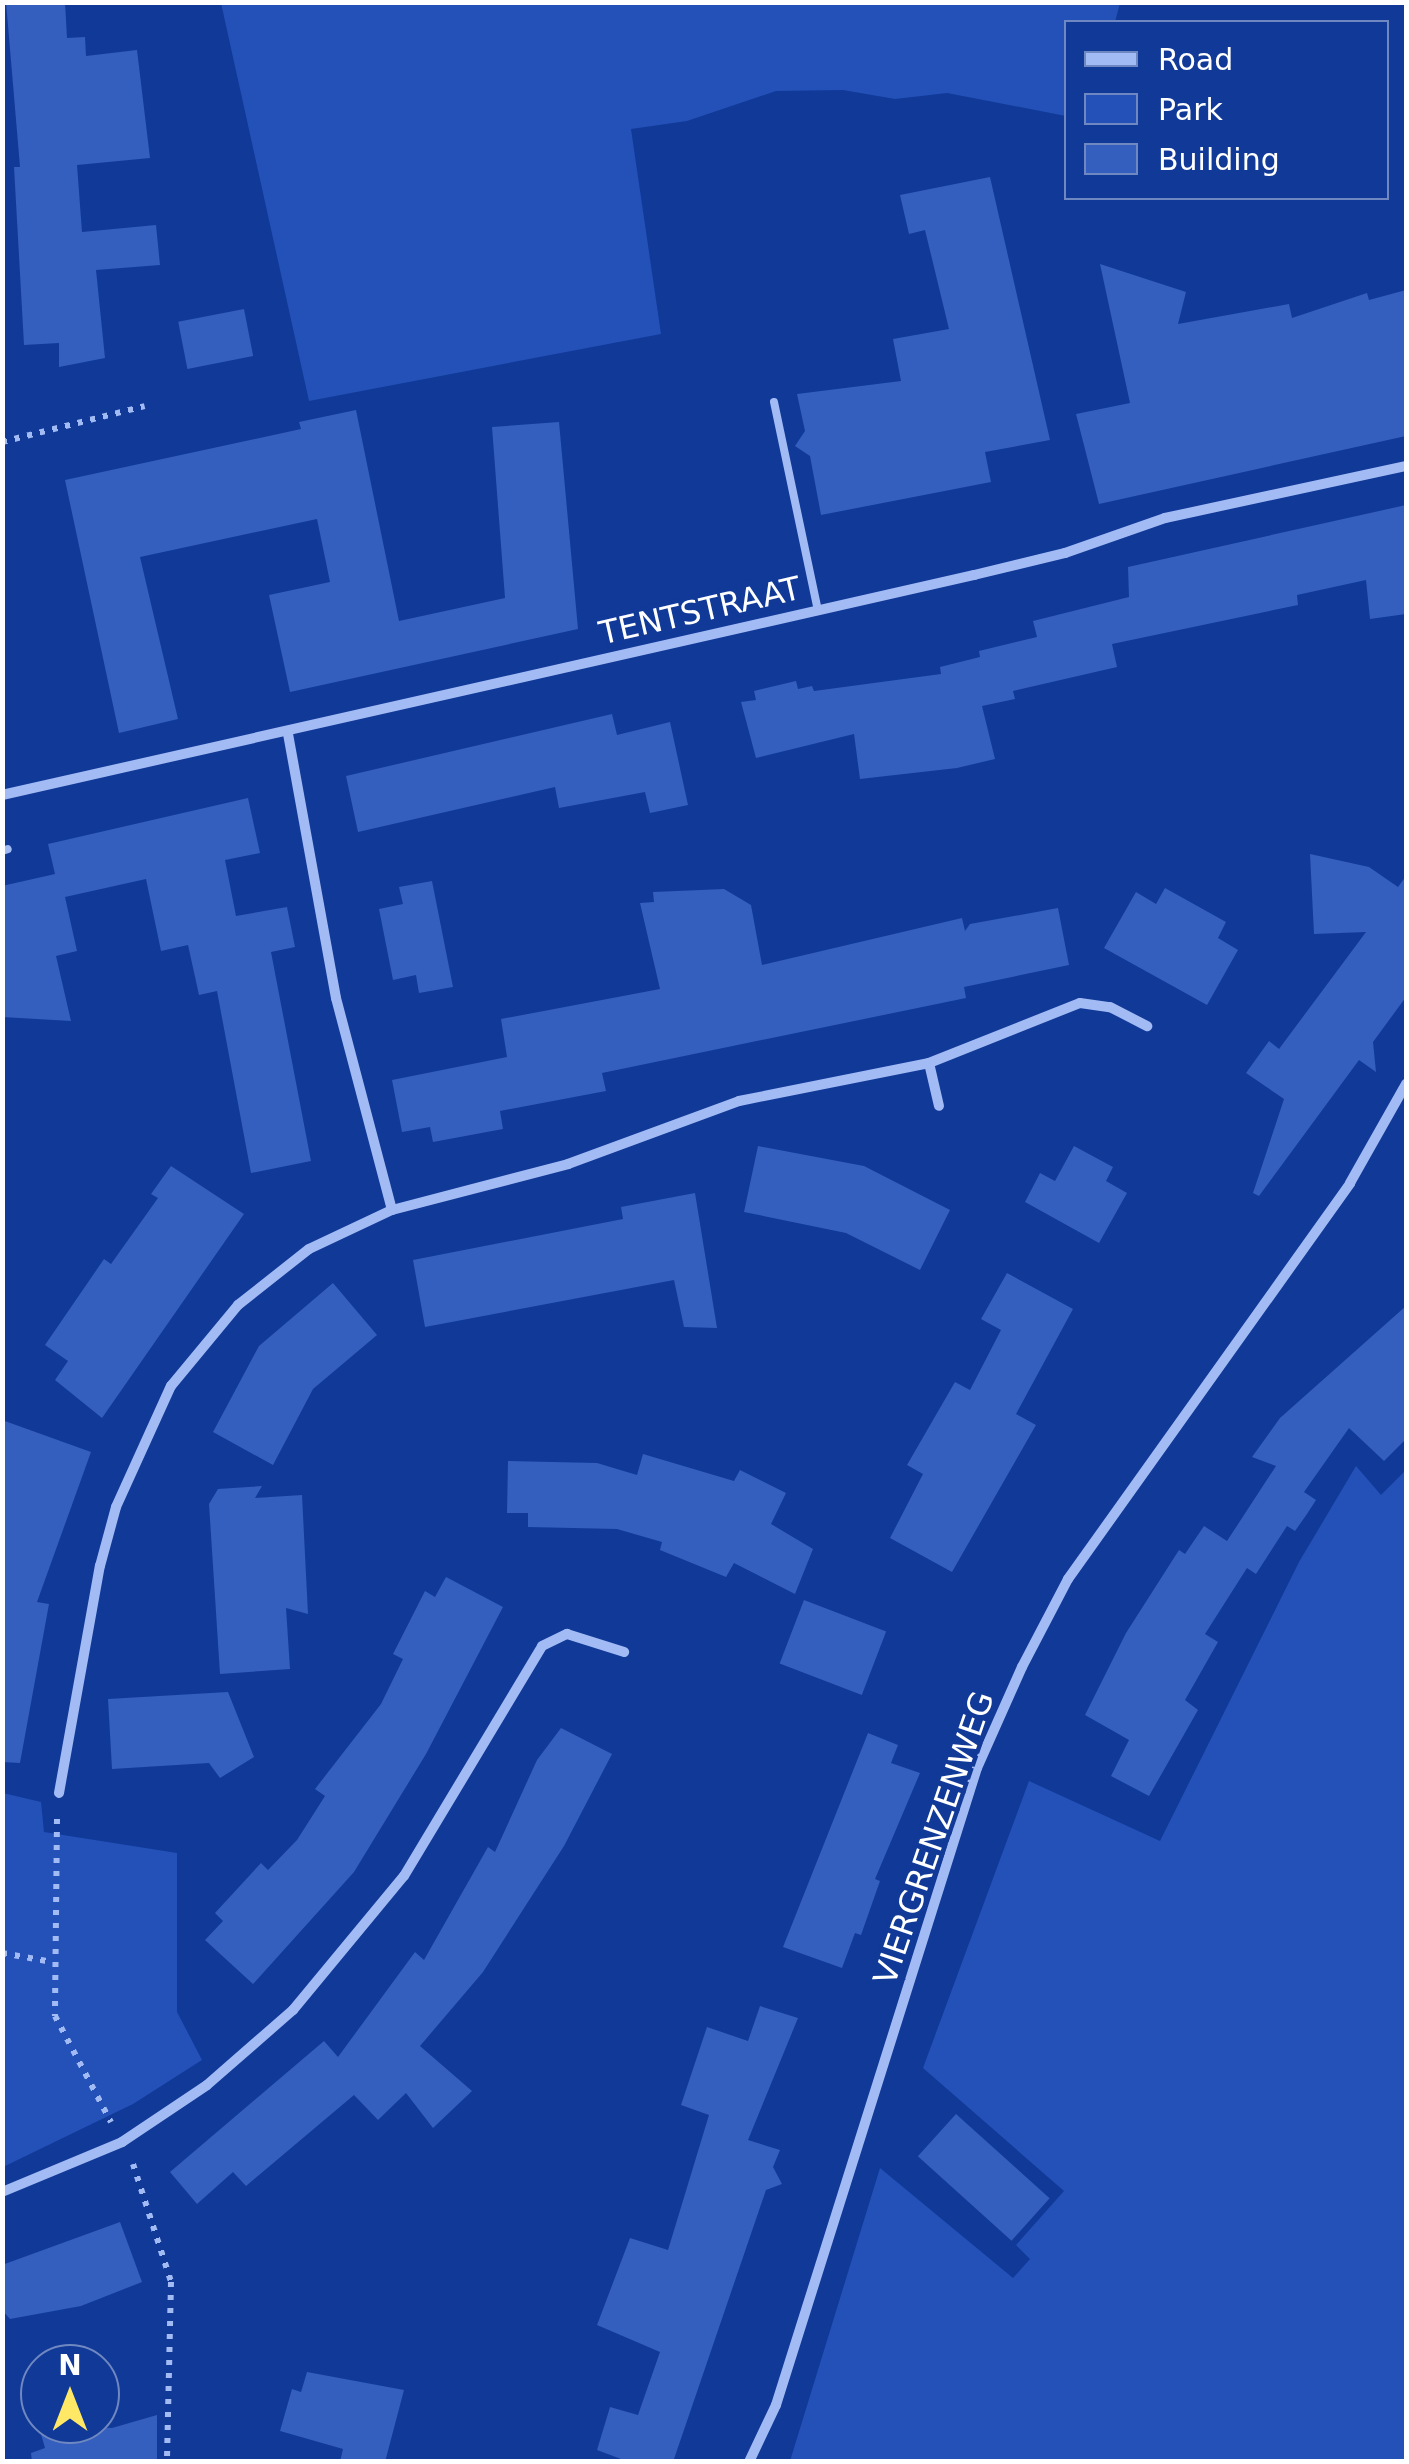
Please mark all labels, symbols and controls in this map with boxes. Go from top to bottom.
legend [1064,20,1389,200]
text: Road [1158,42,1233,77]
text: Park [1158,92,1223,127]
text: Building [1158,142,1280,177]
street label: TENTSTRAAT [595,569,805,653]
street label: VIERGRENZENWEG [866,1686,1002,1990]
north arrow [20,2344,120,2444]
text: N [58,2349,82,2382]

